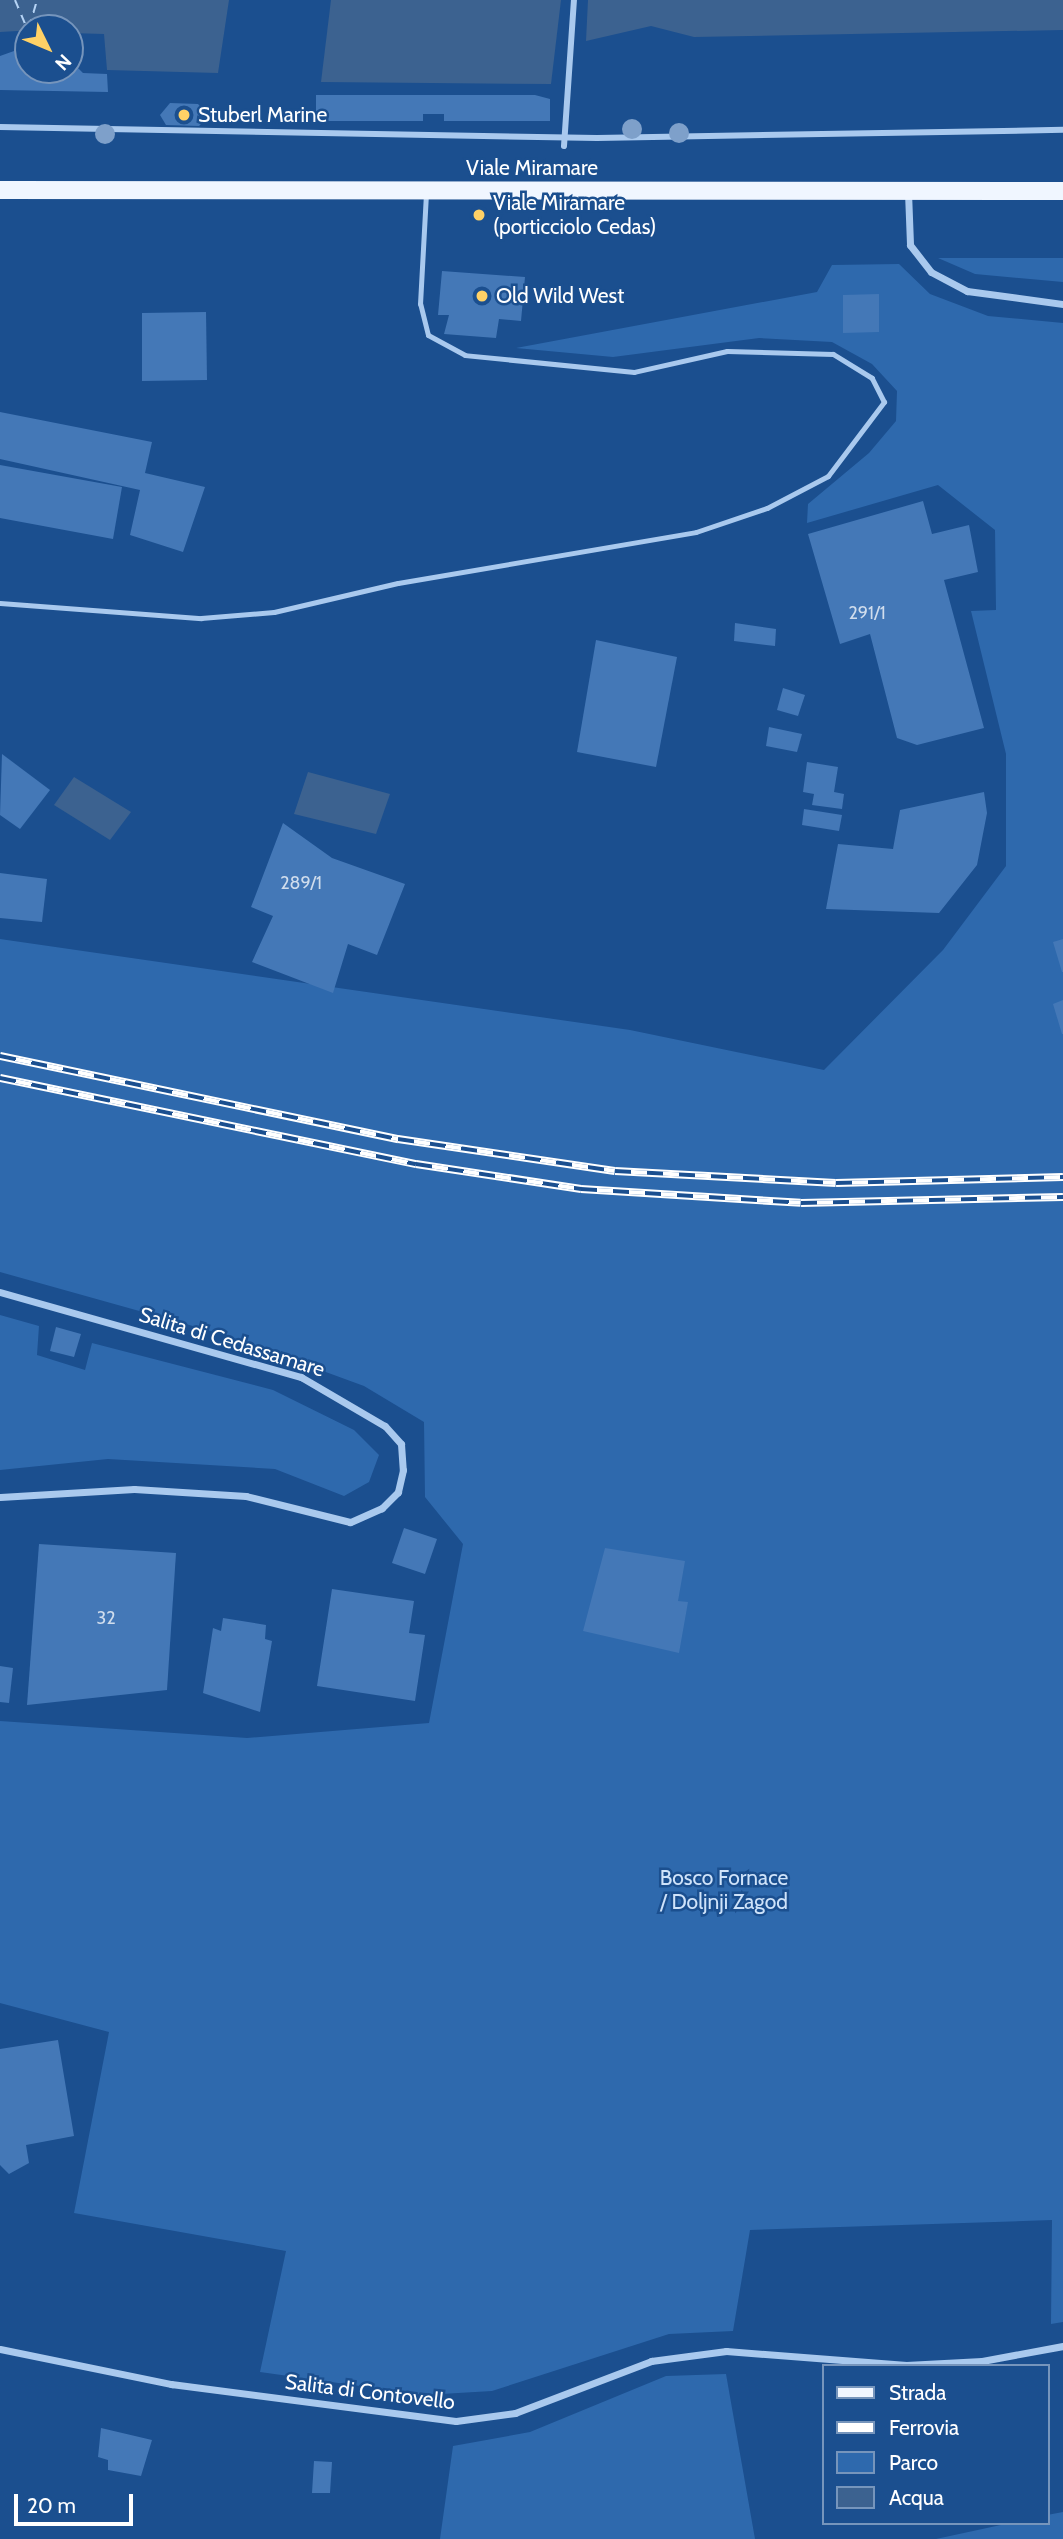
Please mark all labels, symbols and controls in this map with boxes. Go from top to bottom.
north arrow [14,14,84,84]
text: N [50,50,76,75]
place label: Stuberl Marine [198,102,327,128]
marker: Stuberl Marine [176,107,192,123]
street label: Viale Miramare [466,155,598,181]
place label: Viale Miramare (porticciolo Cedas) [493,190,656,240]
marker: Viale Miramare (porticciolo Cedas) [471,207,487,223]
place label: Old Wild West [496,283,624,309]
marker: Old Wild West [474,288,490,304]
house number: 291/1 [848,602,886,624]
house number: 289/1 [280,872,322,894]
street label: Salita di Cedassamare [136,1302,328,1382]
house number: 32 [96,1607,116,1629]
park label: Bosco Fornace / Doljnji Zagod [660,1865,788,1915]
legend [822,2364,1049,2525]
street label: Salita di Contovello [284,2369,456,2415]
text: Strada [889,2380,946,2405]
text: Ferrovia [889,2415,959,2440]
text: Parco [889,2450,938,2475]
scale bar [18,2480,136,2524]
text: Acqua [889,2485,944,2510]
text: 20 m [27,2493,76,2518]

